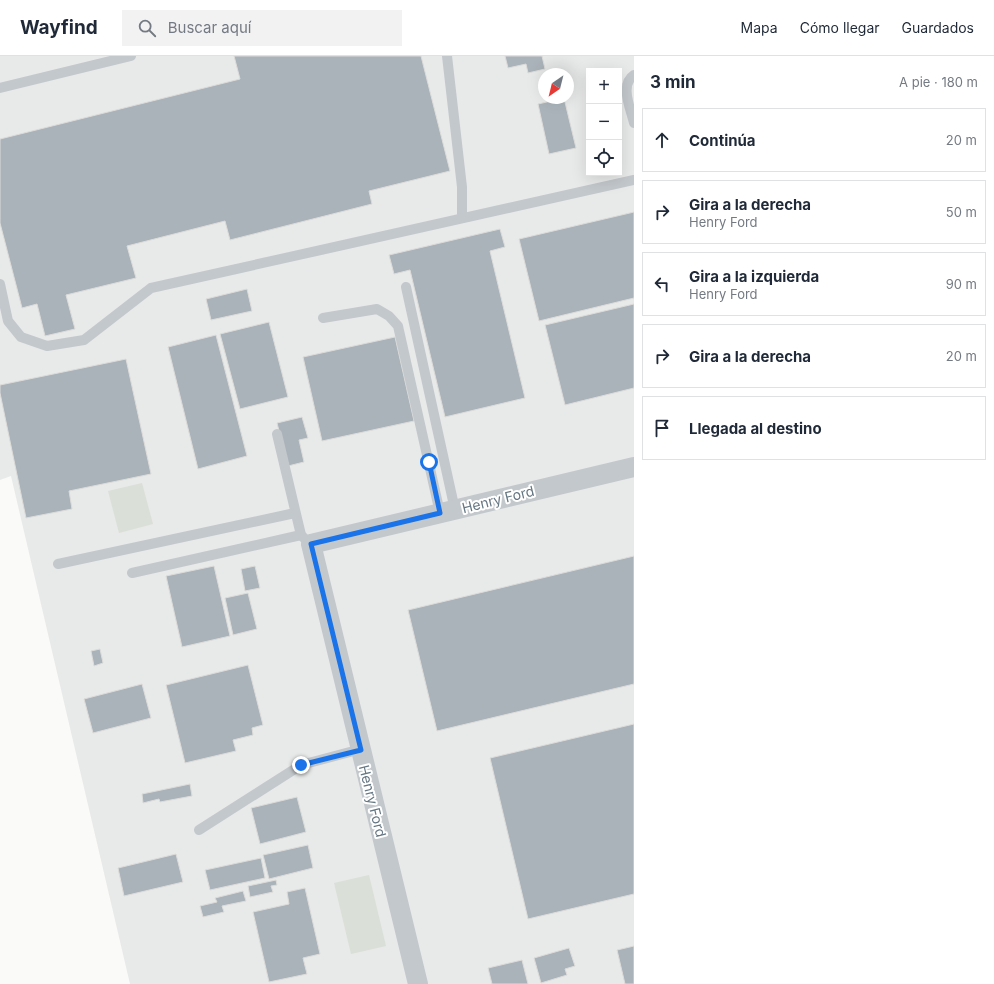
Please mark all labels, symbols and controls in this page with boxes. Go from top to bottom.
search box [122,10,402,46]
text: Wayfind [20,16,98,39]
icon: search [136,17,158,39]
text: Buscar aquí [168,18,251,37]
text: Mapa [741,19,778,36]
text: Cómo llegar [800,19,880,36]
text: Guardados [902,19,974,36]
north arrow [538,68,574,104]
map controls [586,68,622,176]
button: + [586,68,622,104]
text: 3 min [650,72,696,92]
text: A pie · 180 m [899,74,978,90]
button: − [586,104,622,140]
icon: ahead [651,129,673,151]
text: Continúa [689,131,756,150]
text: 20 m [946,132,977,148]
button: locate [586,140,622,176]
text: Gira a la derecha [689,195,811,214]
icon: right [651,201,673,223]
text: 50 m [946,204,977,220]
text: Henry Ford [689,214,758,230]
text: Gira a la izquierda [689,267,819,286]
icon: left [651,273,673,295]
text: 90 m [946,276,977,292]
text: Henry Ford [689,286,758,302]
icon: right [651,345,673,367]
text: Gira a la derecha [689,347,811,366]
text: 20 m [946,348,977,364]
icon: arrive [651,417,673,439]
text: Llegada al destino [689,419,822,438]
route start [420,453,438,471]
street label: Henry Ford [460,482,536,516]
route end [292,756,310,774]
street label: Henry Ford [356,763,390,839]

